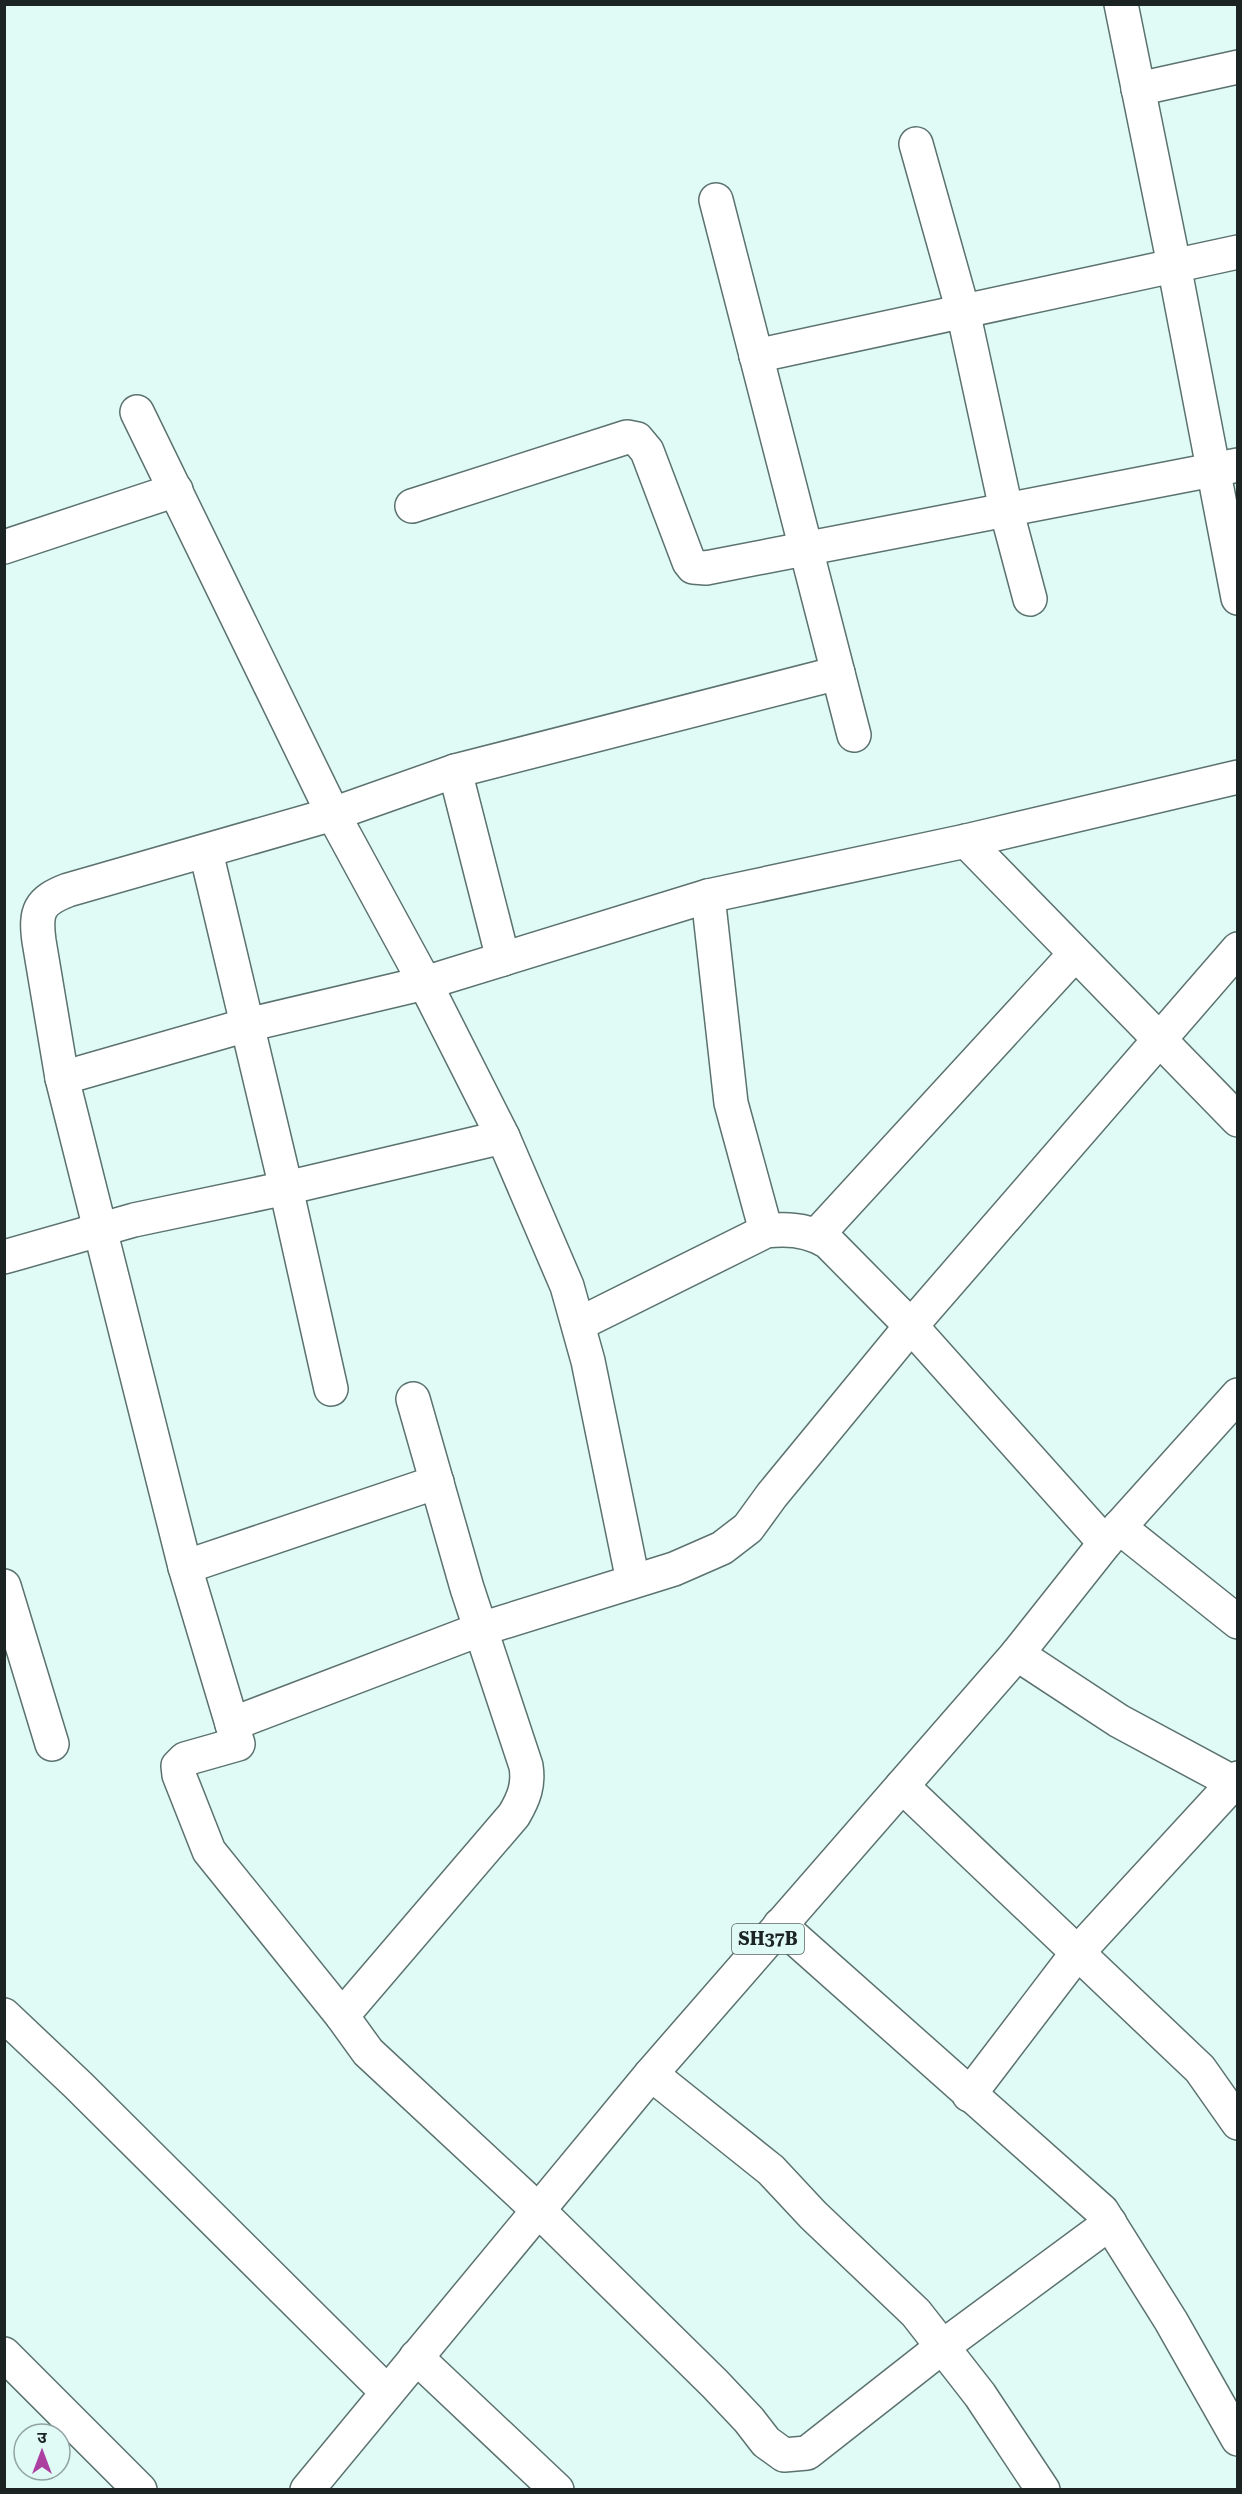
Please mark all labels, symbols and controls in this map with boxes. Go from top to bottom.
road number: SH37B [732,1924,804,1954]
north arrow [12,2422,72,2482]
text: उ [37,2428,47,2447]

